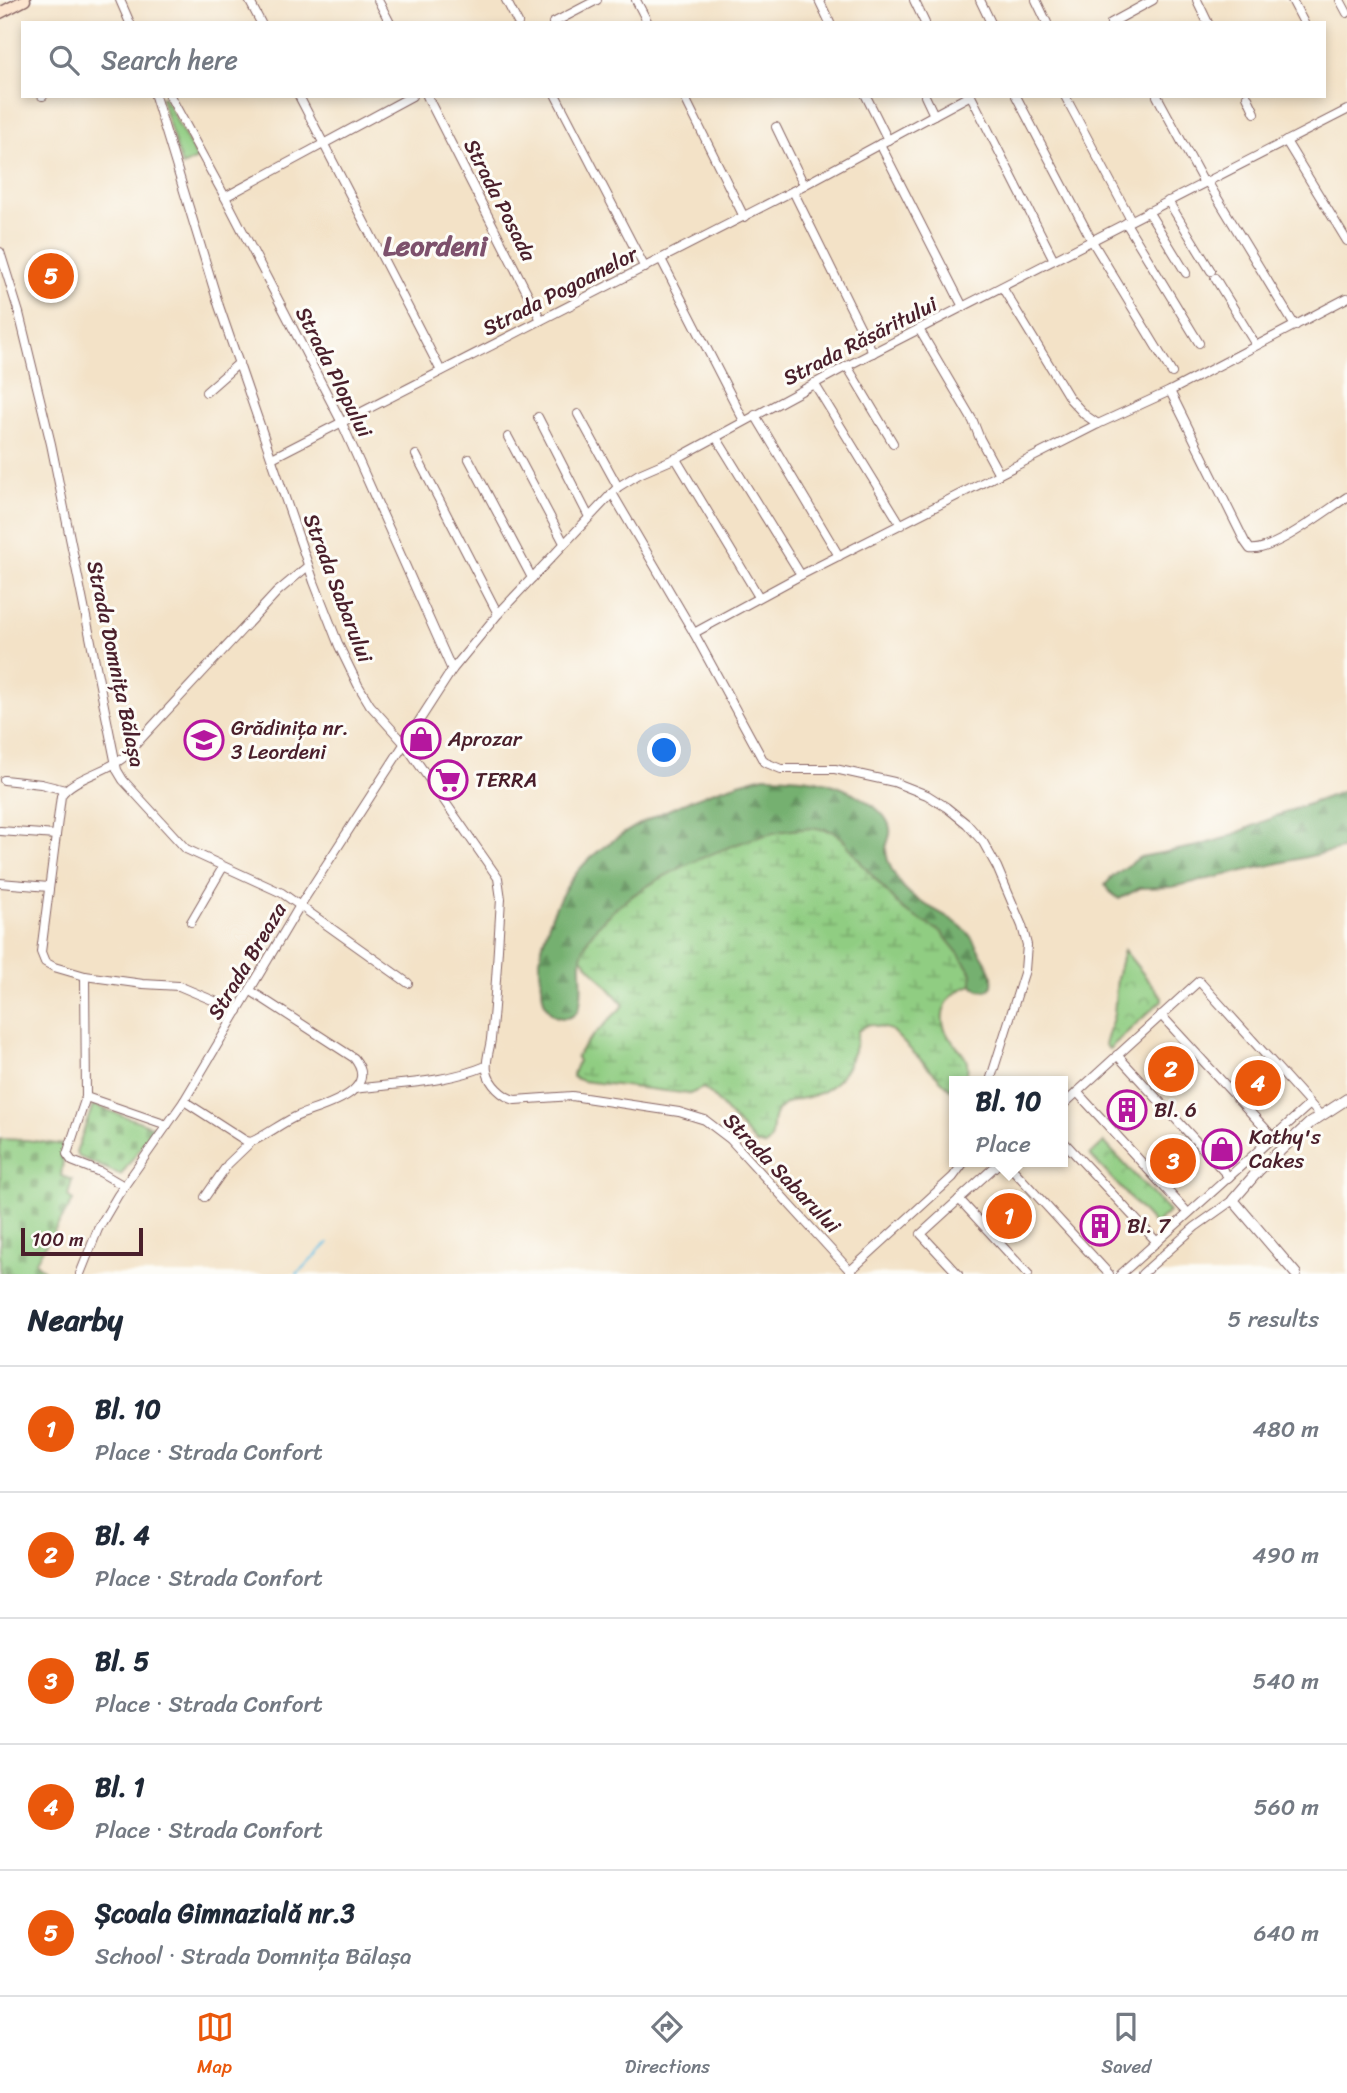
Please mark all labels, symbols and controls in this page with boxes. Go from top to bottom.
search box [21,21,1326,98]
text: Search here [101,37,238,83]
icon: search [45,41,83,79]
street label: Strada Posada [453,132,547,269]
district label: Leordeni [383,221,488,270]
street label: Strada Pogoanelor [476,235,646,347]
pin: 5 [28,250,74,302]
street label: Strada Răsăritului [776,285,945,396]
street label: Strada Plopului [285,300,384,445]
street label: Strada Sabarului [292,508,384,669]
street label: Strada Domnița Bălașa [76,557,157,771]
place label: Grădinița nr. 3 Leordeni [231,709,349,771]
shop icon: Aprozar [400,718,442,760]
school or university icon: Grădinița nr. 3 Leordeni [183,719,225,761]
place label: Aprozar [447,720,523,758]
your location [647,733,681,767]
supermarket icon: TERRA [427,759,469,801]
place label: TERRA [475,761,537,799]
street label: Strada Breaza [197,894,297,1027]
pin: 2 [1148,1043,1194,1095]
pin: 4 [1235,1057,1281,1109]
popup [949,1076,1068,1167]
text: Bl. 10 [975,1078,1042,1124]
building icon: Bl. 6 [1106,1089,1148,1131]
place label: Bl. 6 [1154,1091,1197,1129]
street label: Strada Sabarului [714,1103,851,1244]
place label: Kathy's Cakes [1249,1118,1321,1180]
text: Place [975,1124,1031,1165]
shop icon: Kathy's Cakes [1201,1128,1243,1170]
pin: 3 [1150,1135,1196,1187]
pin: 1 [986,1190,1032,1242]
building icon: Bl. 7 [1079,1205,1121,1247]
place label: Bl. 7 [1127,1207,1172,1245]
text: 100 m [32,1223,84,1256]
scale bar [21,1225,144,1257]
text: Nearby [28,1293,123,1347]
text: 5 results [1228,1299,1319,1340]
text: Bl. 10 [95,1386,161,1432]
text: 1 [46,1409,56,1450]
text: 480 m [1253,1409,1319,1450]
text: Place · Strada Confort [95,1432,323,1473]
text: Bl. 4 [95,1512,150,1558]
text: 2 [44,1535,58,1576]
text: 490 m [1252,1535,1319,1576]
text: Place · Strada Confort [95,1558,323,1599]
text: Bl. 5 [95,1638,149,1684]
text: 3 [45,1661,57,1702]
text: 540 m [1252,1661,1319,1702]
text: Place · Strada Confort [95,1684,323,1725]
text: Bl. 1 [95,1764,145,1810]
text: 4 [44,1787,58,1828]
text: 560 m [1254,1787,1319,1828]
text: Place · Strada Confort [95,1810,323,1851]
text: Școala Gimnazială nr.3 [95,1890,355,1936]
text: 5 [44,1913,58,1954]
text: 640 m [1253,1913,1319,1954]
text: School · Strada Domnița Bălașa [95,1936,412,1977]
tab: Map [196,2008,234,2083]
tab: Directions [625,2008,710,2083]
tab: Saved [1101,2008,1151,2083]

